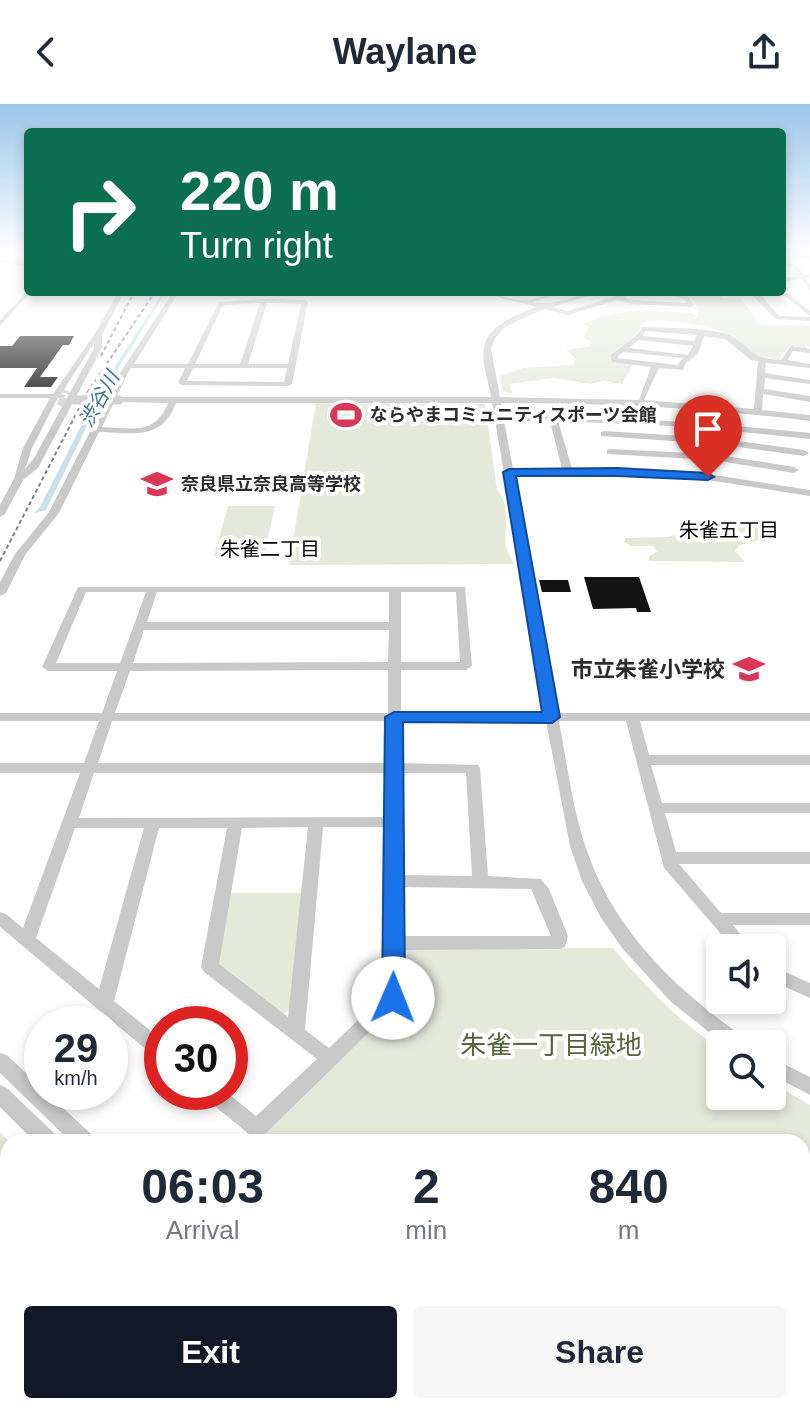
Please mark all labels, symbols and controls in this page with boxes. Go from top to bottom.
icon: back [24,30,68,74]
icon: share [742,30,786,74]
text: Waylane [333,31,477,72]
text: 220 m [180,159,339,222]
icon: right [48,160,152,264]
text: Turn right [180,225,333,266]
water label: 渋谷川 [75,366,124,431]
pin [674,395,742,477]
sports icon: ならやまコミュニティスポーツ会館 [329,398,363,432]
place label: ならやまコミュニティスポーツ会館 [370,405,657,425]
icon: arrive [686,407,730,451]
school or university icon: 奈良県立奈良高等学校 [140,467,174,501]
place label: 奈良県立奈良高等学校 [181,474,361,494]
district label: 朱雀五丁目 [679,519,779,541]
district label: 朱雀二丁目 [220,538,320,560]
school or university icon: 市立朱雀小学校 [732,652,766,686]
place label: 市立朱雀小学校 [571,657,725,682]
map controls [706,934,786,1110]
button: sound [706,934,786,1014]
position arrow [351,956,435,1040]
speed limit sign: 30 [144,1006,248,1110]
text: 29 [54,1026,98,1070]
park label: 朱雀一丁目緑地 [460,1030,642,1060]
button: search [706,1030,786,1110]
text: km/h [54,1067,98,1089]
text: 06:03 [141,1160,264,1213]
text: 2 [413,1160,440,1213]
text: 840 [589,1160,669,1213]
text: Arrival [166,1215,240,1245]
text: min [405,1215,447,1245]
text: m [618,1215,639,1245]
button: Exit [24,1306,397,1398]
button: Share [413,1306,786,1398]

